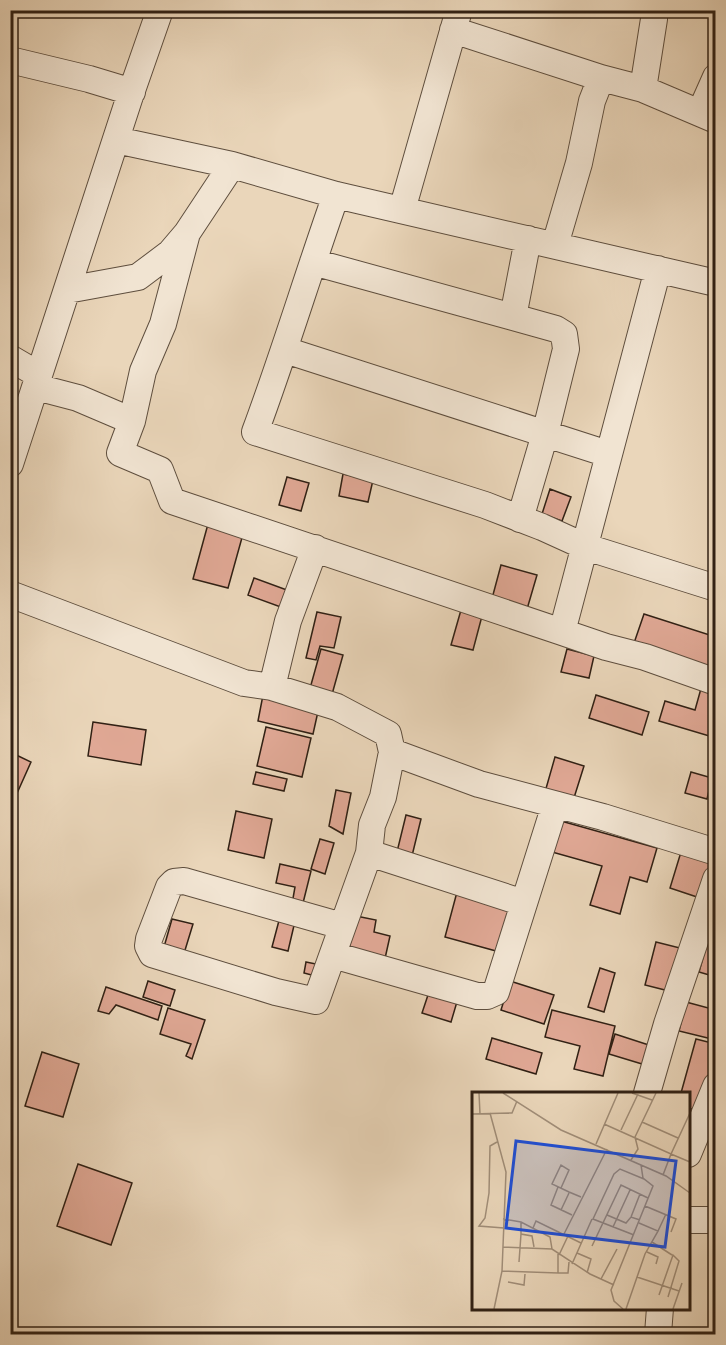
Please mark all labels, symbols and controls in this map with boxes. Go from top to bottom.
inset map [472,1092,690,1309]

